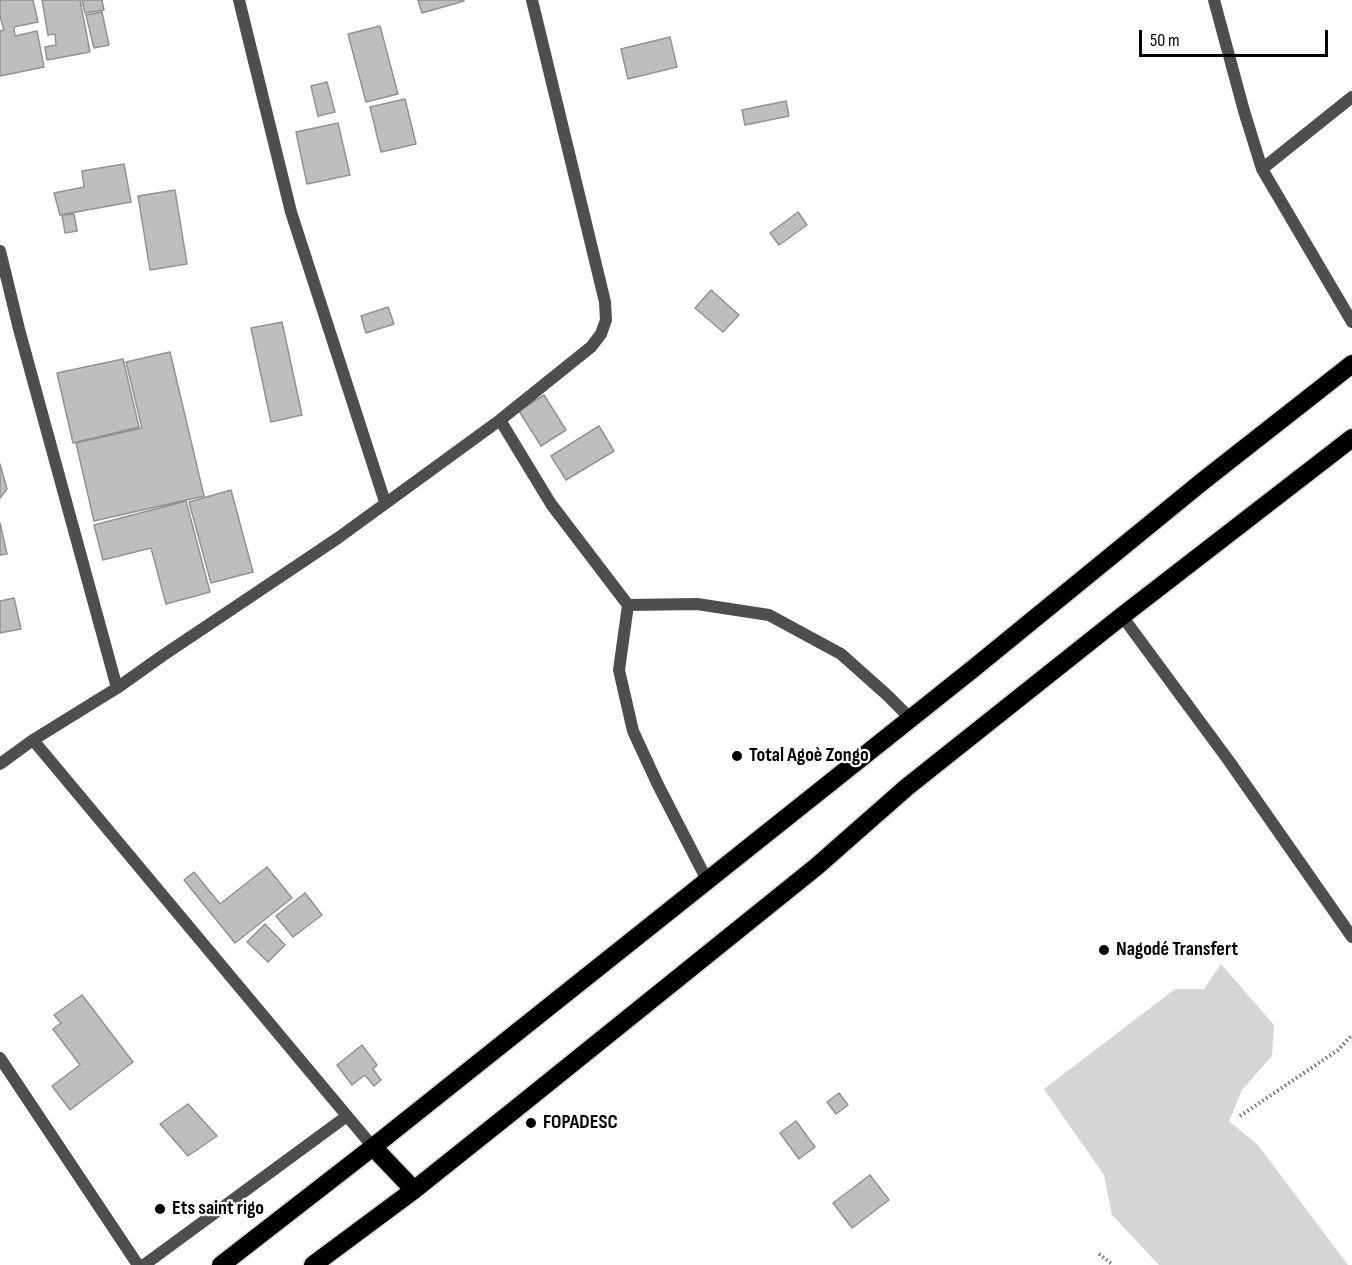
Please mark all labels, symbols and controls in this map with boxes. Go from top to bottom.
scale bar [1142,18,1331,56]
text: 50 m [1150,30,1180,51]
place label: Total Agoè Zongo [749,744,869,768]
marker: Total Agoè Zongo [730,749,744,763]
place label: Nagodé Transfert [1116,938,1238,962]
marker: Nagodé Transfert [1097,943,1111,957]
place label: FOPADESC [543,1111,618,1135]
marker: FOPADESC [524,1116,538,1130]
place label: Ets saint rigo [172,1197,264,1221]
marker: Ets saint rigo [153,1202,167,1216]

